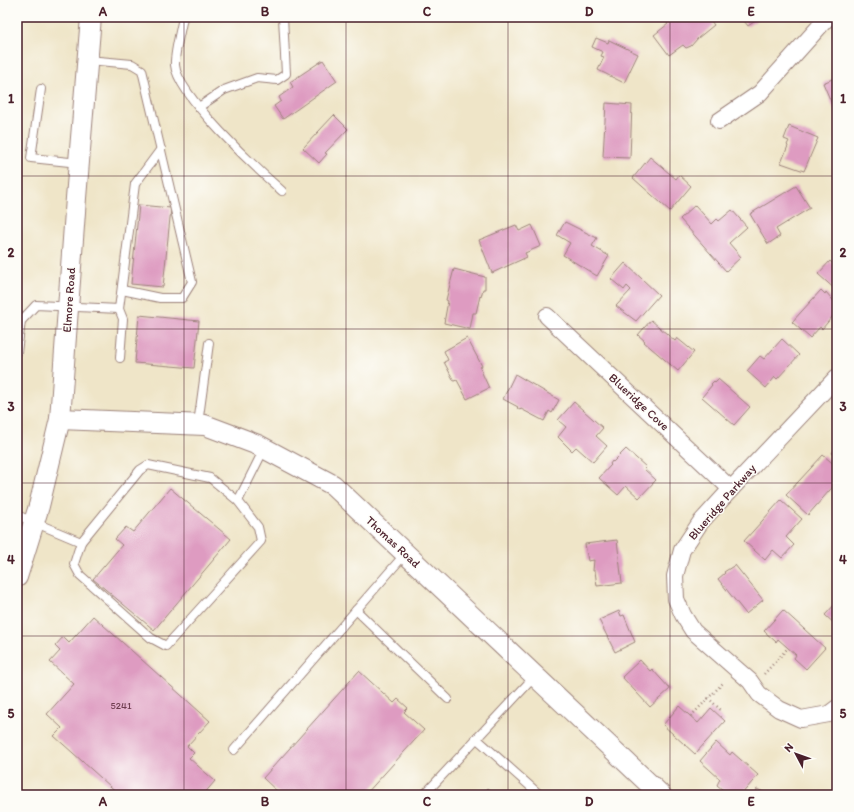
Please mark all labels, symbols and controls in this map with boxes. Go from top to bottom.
text: A [98,4,108,19]
text: B [261,4,270,19]
text: C [423,4,432,19]
text: D [585,4,594,19]
text: E [747,4,755,19]
text: 1 [8,91,14,106]
text: 1 [840,91,846,106]
text: 2 [8,245,15,260]
text: 2 [840,245,847,260]
street label: Elmore Road [60,267,78,333]
street label: Blueridge Cove [606,371,672,434]
text: 3 [7,399,15,414]
text: 3 [839,399,847,414]
street label: Blueridge Parkway [685,461,759,543]
street label: Thomas Road [363,513,423,571]
text: 4 [7,552,15,567]
text: 4 [839,552,847,567]
house number: 5241 [110,699,132,712]
text: 5 [8,706,15,721]
text: 5 [840,706,847,721]
north arrow [776,734,816,774]
text: N [781,741,796,755]
text: A [98,794,108,809]
text: B [261,794,270,809]
text: C [423,794,432,809]
text: D [585,794,594,809]
text: E [747,794,755,809]

